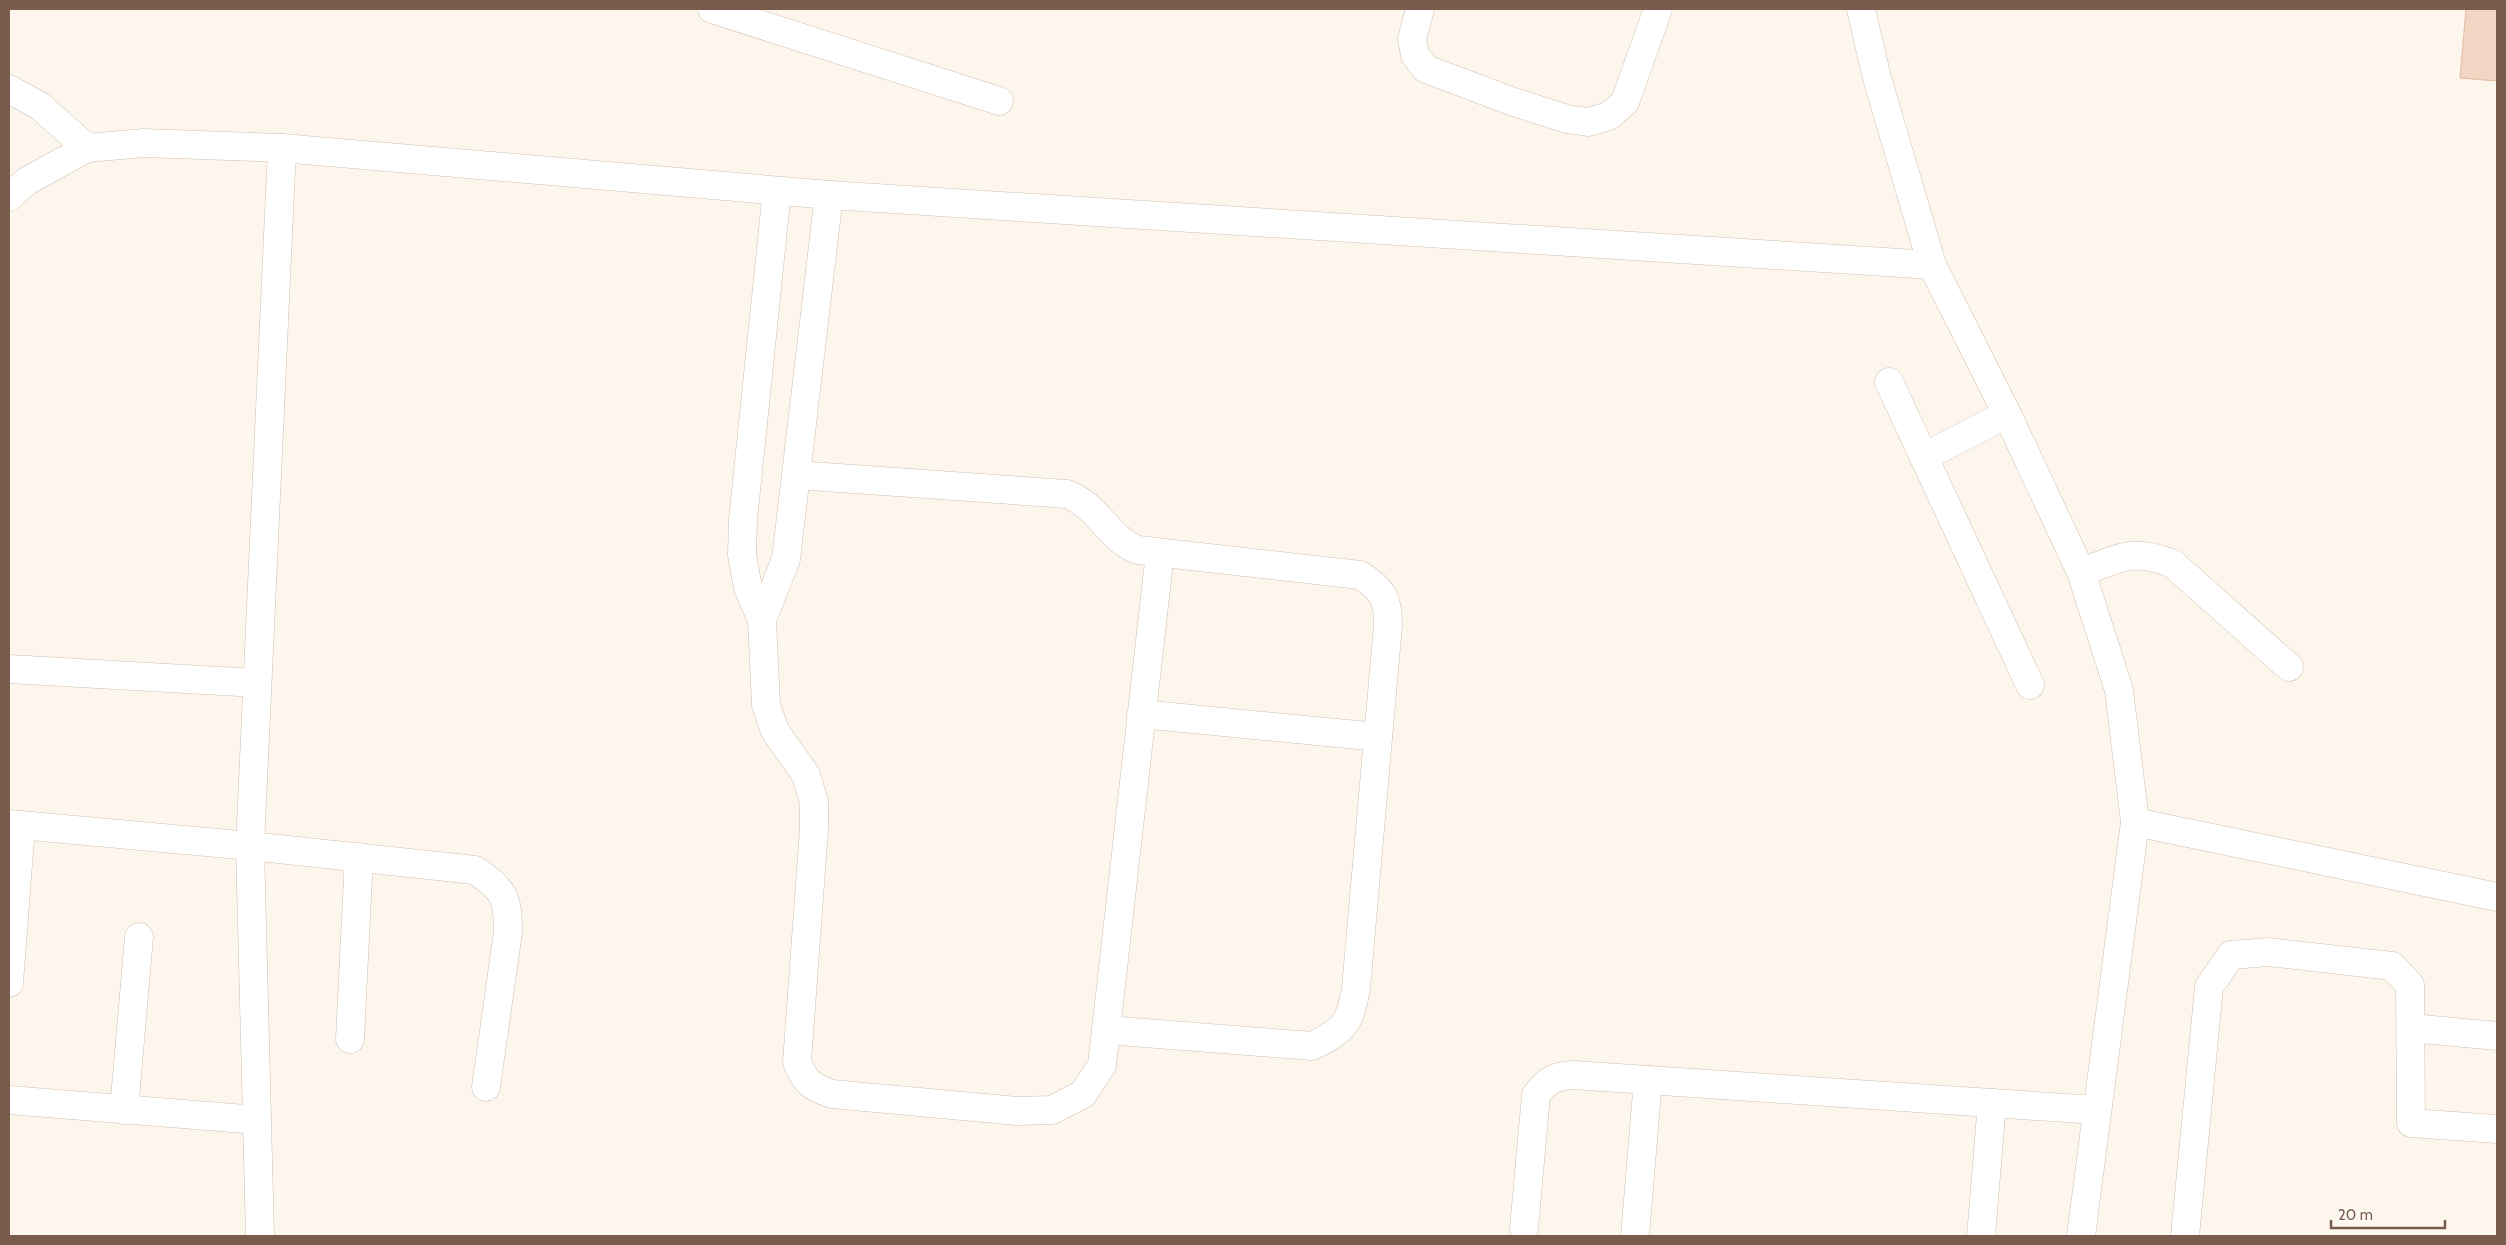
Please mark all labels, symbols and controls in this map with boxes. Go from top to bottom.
scale bar [2331,1198,2445,1230]
text: 20 m [2338,1206,2373,1224]

